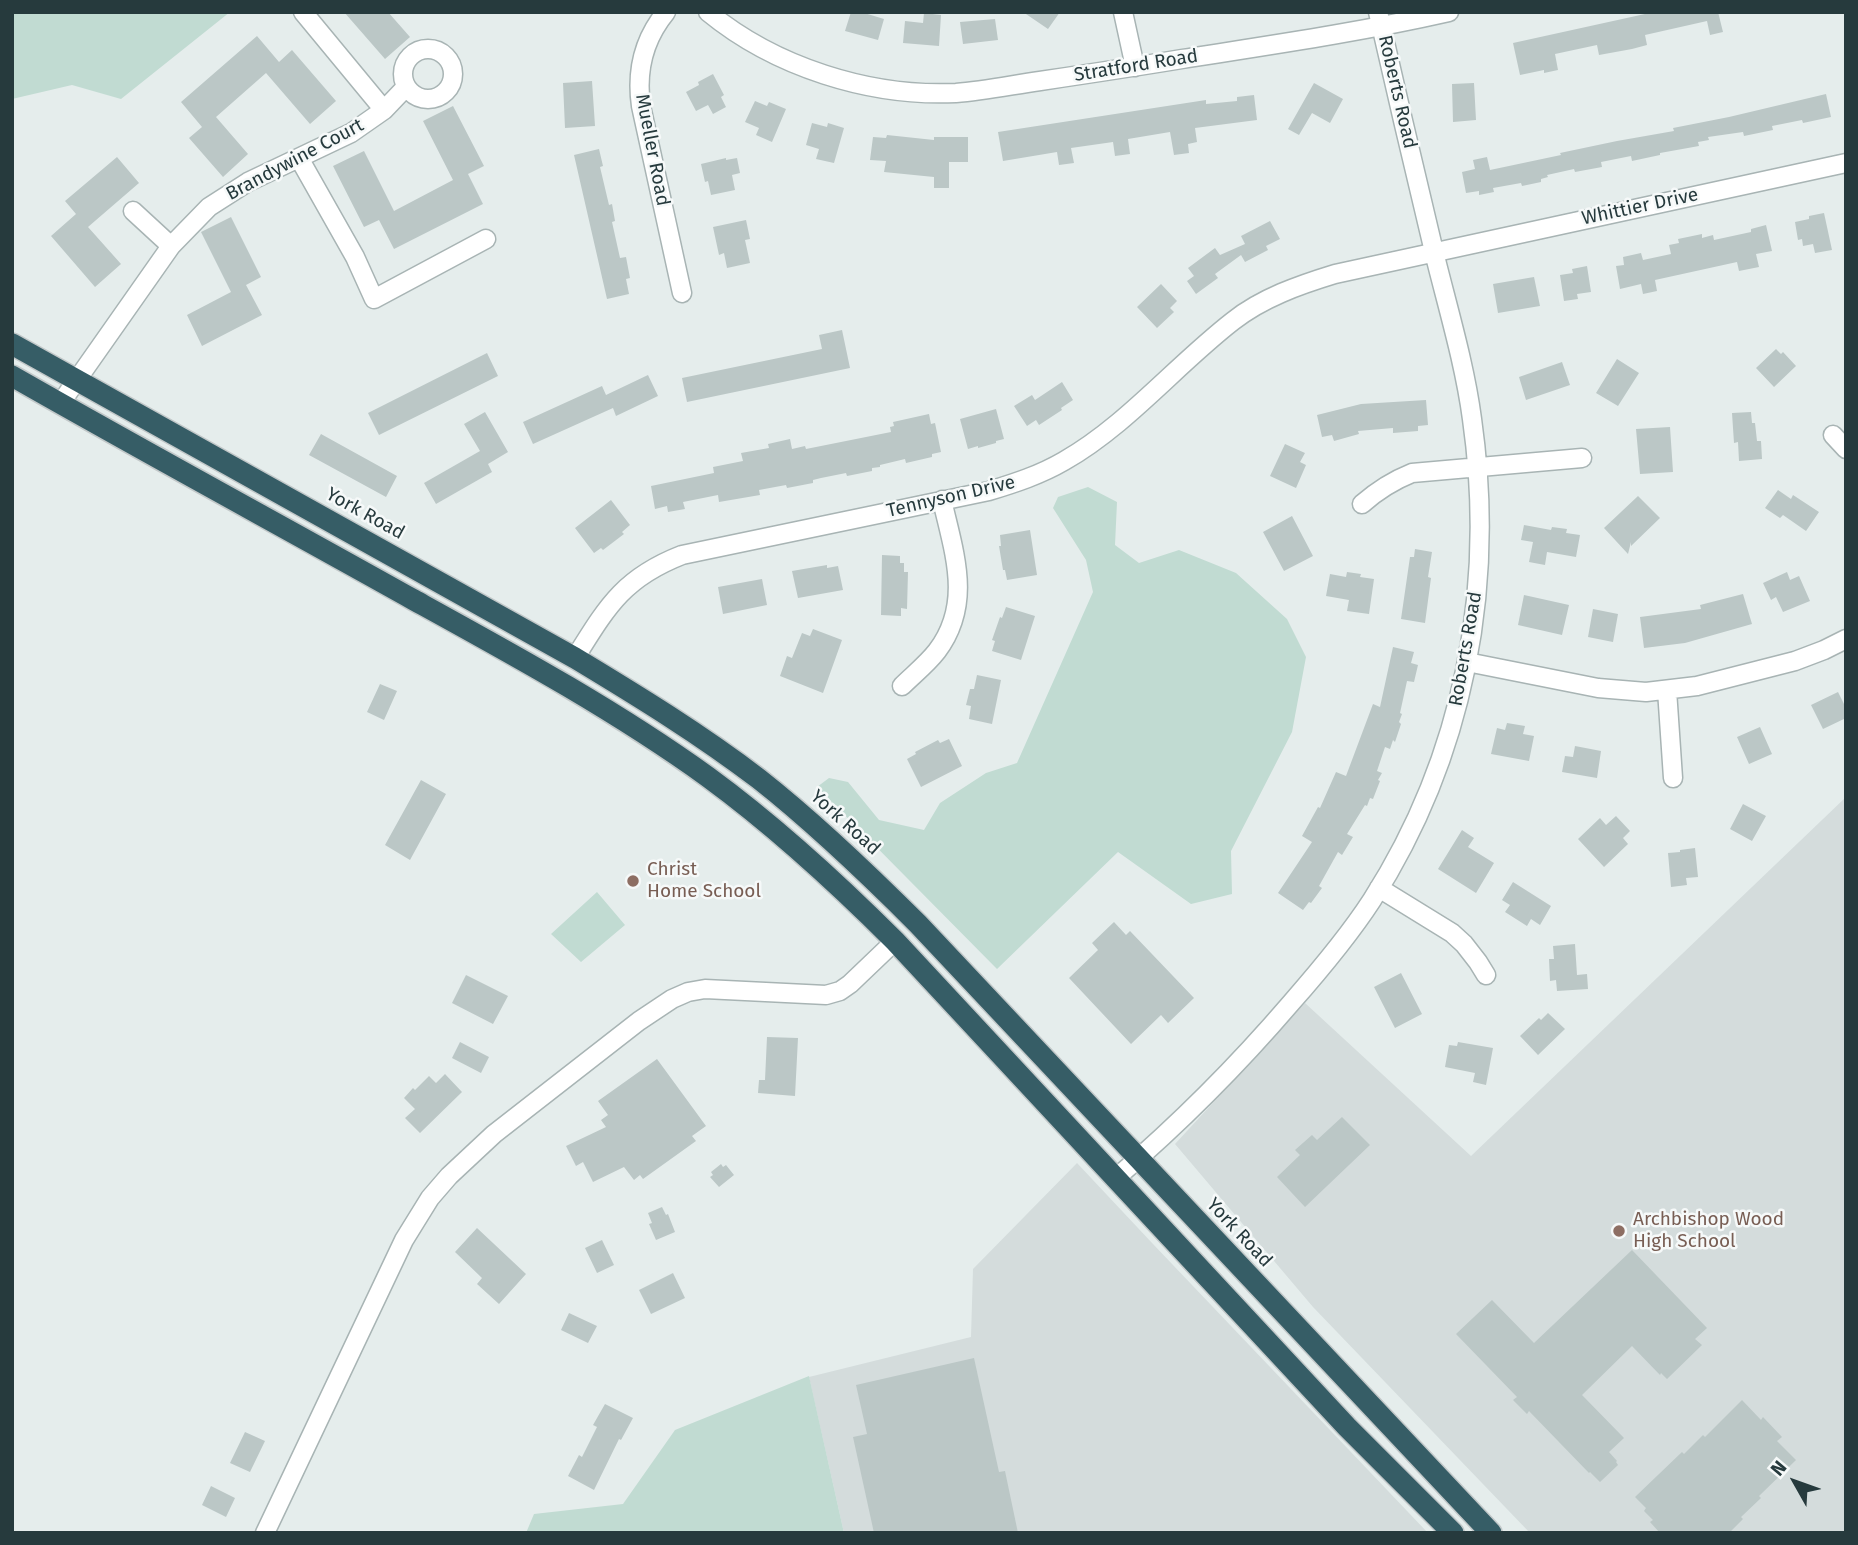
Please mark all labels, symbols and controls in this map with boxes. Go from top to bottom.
street label: Roberts Road [1373,33,1421,151]
street label: Stratford Road [1072,45,1200,87]
street label: Mueller Road [630,92,674,208]
street label: Brandywine Court [222,114,368,206]
street label: Whittier Drive [1580,184,1700,230]
street label: Tennyson Drive [885,471,1017,523]
street label: York Road [322,483,408,545]
street label: Roberts Road [1445,590,1487,708]
street label: York Road [805,786,885,860]
place label: Christ Home School [647,859,761,903]
marker: Christ Home School [625,873,641,889]
street label: York Road [1201,1194,1277,1272]
place label: Archbishop Wood High School [1633,1209,1784,1253]
marker: Archbishop Wood High School [1611,1223,1627,1239]
north arrow [1760,1447,1830,1517]
text: N [1766,1456,1791,1480]

